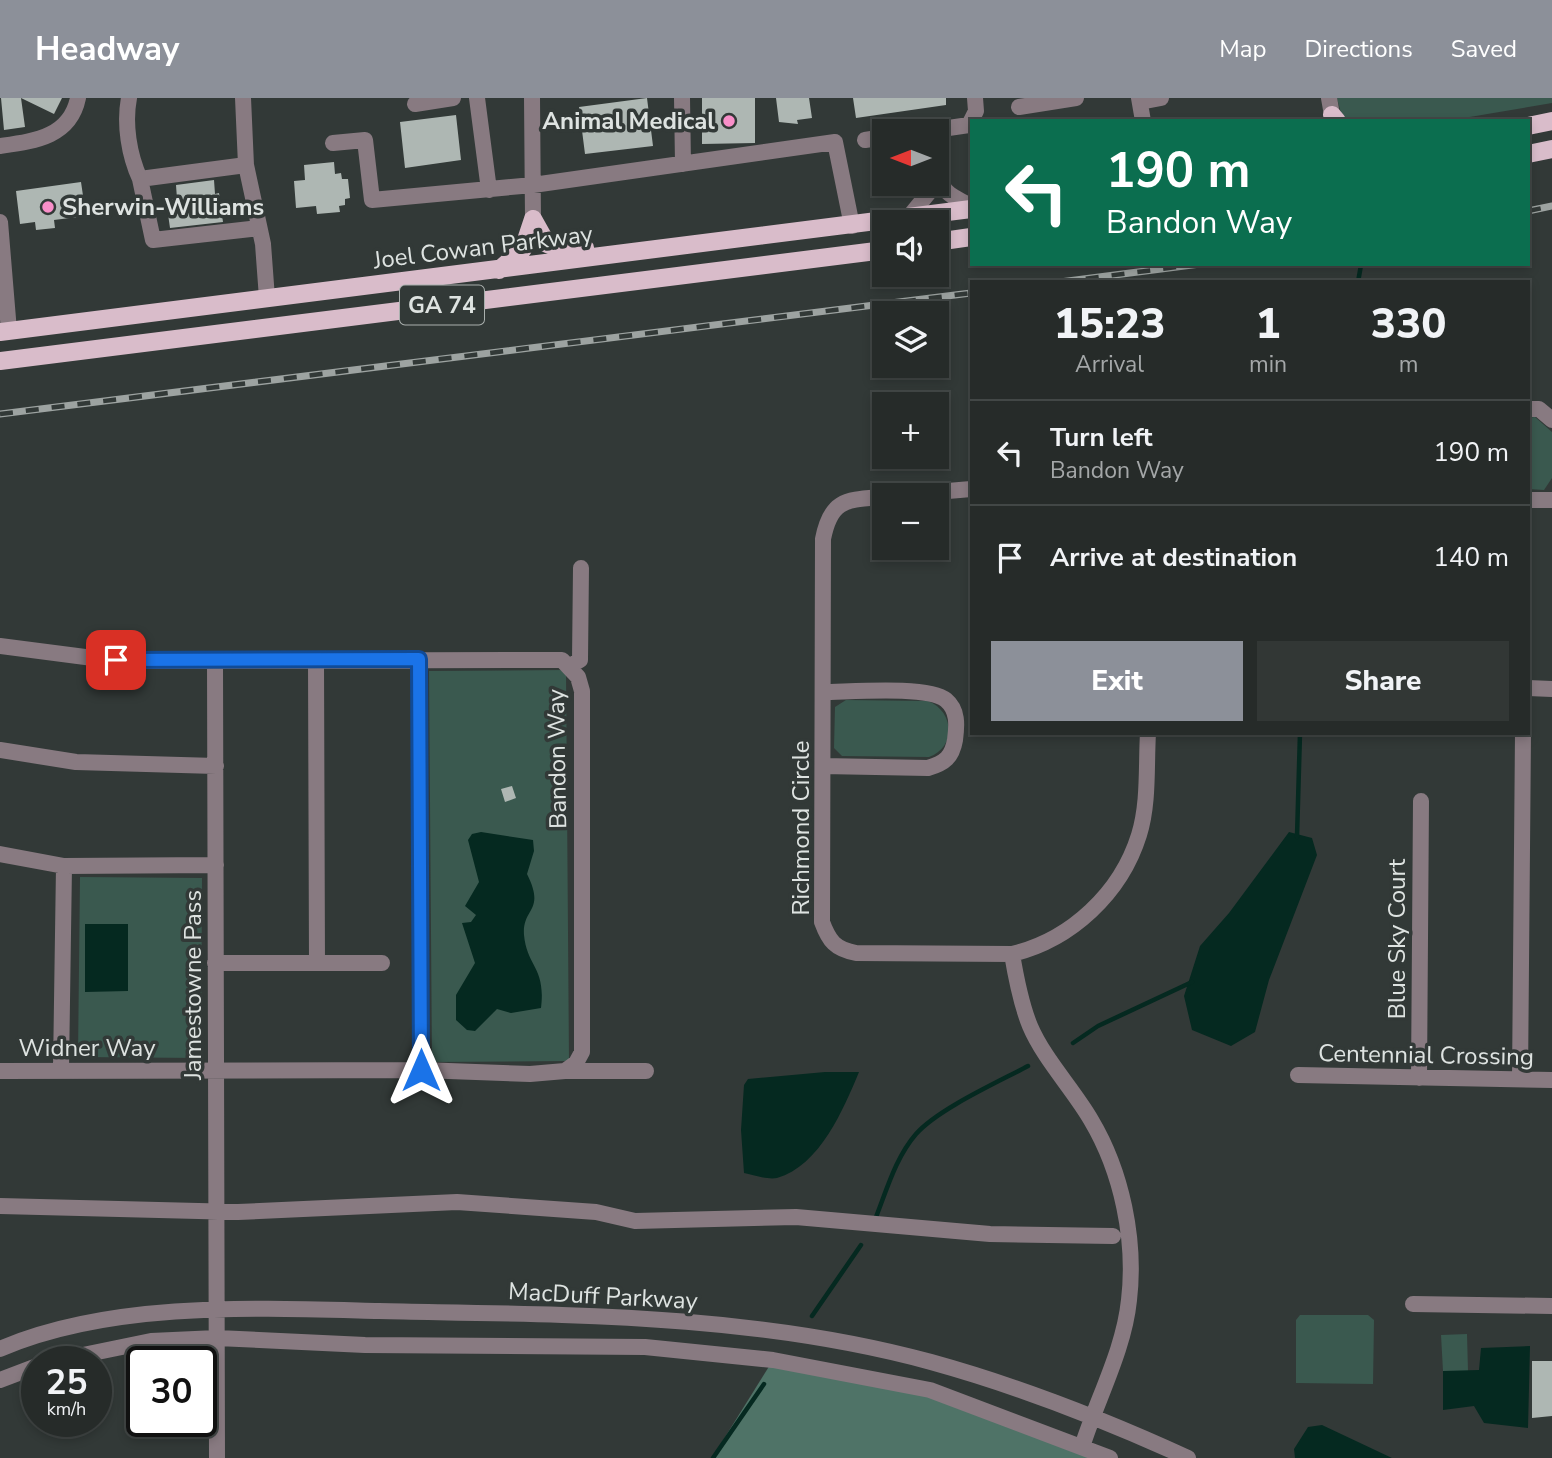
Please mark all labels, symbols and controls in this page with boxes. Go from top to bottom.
text: Headway [35,27,179,72]
text: Map [1219,33,1266,65]
text: Directions [1304,33,1413,65]
text: Saved [1451,33,1517,65]
place label: Animal Medical [542,105,715,137]
marker: Animal Medical [721,113,737,129]
north arrow [872,119,948,196]
map controls [872,119,949,560]
text: 190 m [1106,137,1250,204]
icon: left [991,147,1082,238]
place label: Sherwin-Williams [62,191,264,223]
marker: Sherwin-Williams [40,199,56,215]
text: Bandon Way [1106,201,1292,244]
button: sound [872,210,949,287]
street label: Joel Cowan Parkway [371,218,595,276]
road number: GA 74 [400,286,484,325]
text: 15:23 [1054,296,1165,353]
text: 1 [1255,296,1281,353]
text: 330 [1371,296,1446,353]
button: layers [872,301,949,378]
text: Arrival [1075,349,1144,380]
text: min [1249,349,1287,380]
text: m [1399,349,1418,380]
button: + [872,392,949,469]
text: Turn left [1050,420,1153,455]
icon: left [991,434,1029,472]
text: 190 m [1433,435,1509,470]
text: Bandon Way [1050,455,1184,486]
button: − [872,483,949,560]
icon: arrive [991,539,1029,577]
text: Arrive at destination [1050,540,1297,575]
text: 140 m [1433,540,1509,575]
pin [86,630,146,690]
icon: arrive [97,641,135,679]
button: Exit [991,641,1243,721]
button: Share [1257,641,1509,721]
street label: Bandon Way [540,688,574,829]
street label: Richmond Circle [785,740,817,916]
street label: Blue Sky Court [1381,858,1413,1019]
street label: Jamestowne Pass [177,890,209,1081]
street label: Widner Way [18,1032,156,1064]
position arrow [384,1033,458,1107]
street label: Centennial Crossing [1318,1037,1534,1073]
street label: MacDuff Parkway [507,1275,699,1317]
speed limit sign: 30 [126,1346,217,1437]
text: 25 [45,1359,88,1406]
text: km/h [47,1397,86,1421]

